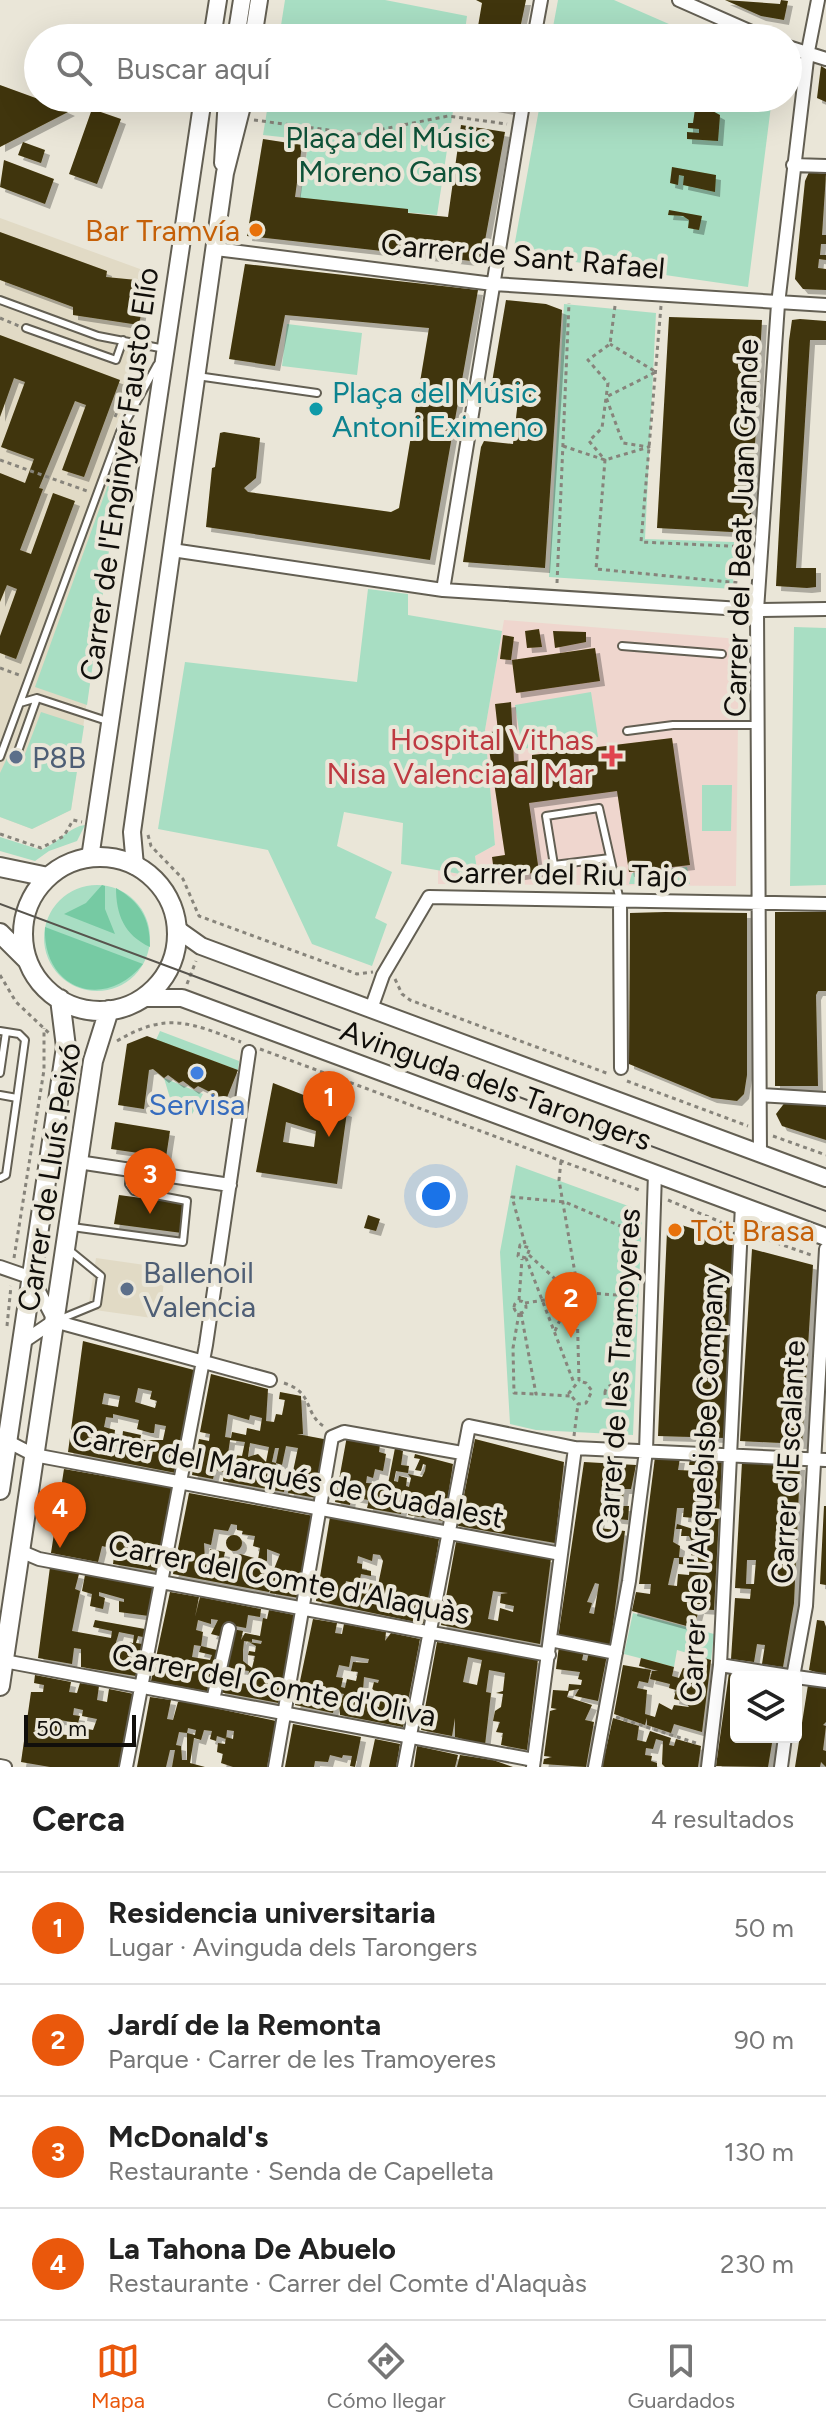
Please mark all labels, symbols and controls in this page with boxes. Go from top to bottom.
search box [24,24,802,112]
icon: search [52,46,96,90]
text: Buscar aquí [116,50,270,87]
park label: Plaça del Músic Moreno Gans [285,119,491,190]
place label: Bar Tramvía [85,212,240,249]
marker: Bar Tramvía [247,221,265,239]
street label: Carrer de Sant Rafael [379,225,667,287]
street label: Carrer de l'Enginyer Fausto Elío [72,265,166,683]
street label: Carrer del Beat Juan Grande [716,338,766,718]
place label: Plaça del Músic Antoni Eximeno [332,374,544,445]
marker: Plaça del Músic Antoni Eximeno [307,400,325,418]
place label: Hospital Vithas Nisa Valencia al Mar [326,721,594,792]
place label: P8B [32,739,86,776]
marker: Hospital Vithas Nisa Valencia al Mar [601,745,623,767]
marker: P8B [7,748,25,766]
street label: Carrer del Riu Tajo [442,853,688,895]
street label: Avinguda dels Tarongers [335,1011,657,1159]
street label: Carrer de Lluís Peixó [9,1040,89,1314]
marker: Servisa [188,1064,206,1082]
pin: 1 [303,1071,355,1137]
place label: Servisa [149,1086,245,1123]
pin: 3 [124,1148,176,1214]
your location [416,1176,456,1216]
street label: Carrer de les Tramoyeres [588,1207,648,1541]
place label: Tot Brasa [691,1212,815,1249]
marker: Tot Brasa [666,1221,684,1239]
place label: Ballenoil Valencia [143,1254,256,1325]
street label: Carrer de l'Arquebisbe Company [672,1266,732,1704]
pin: 2 [545,1272,597,1338]
marker: Ballenoil Valencia [118,1280,136,1298]
street label: Carrer d'Escalante [763,1339,813,1585]
street label: Carrer del Marqués de Guadalest [69,1416,507,1536]
pin: 4 [34,1482,86,1548]
street label: Carrer del Comte d'Alaquàs [105,1526,473,1632]
street label: Carrer del Comte d'Oliva [109,1635,439,1735]
map controls [730,1671,802,1743]
button: layers [730,1671,802,1743]
scale bar [24,1711,136,1747]
text: 50 m [36,1715,87,1742]
text: Cerca [32,1799,125,1840]
text: 4 resultados [651,1803,794,1835]
text: Residencia universitaria [108,1894,436,1931]
text: 1 [53,1912,63,1944]
text: 50 m [734,1912,794,1944]
text: Lugar · Avinguda dels Tarongers [108,1931,477,1963]
text: Jardí de la Remonta [108,2006,381,2043]
text: 2 [50,2024,66,2056]
text: 90 m [734,2024,794,2056]
text: Parque · Carrer de les Tramoyeres [108,2043,496,2075]
text: McDonald's [108,2118,268,2155]
text: 3 [51,2136,65,2168]
text: 130 m [724,2136,794,2168]
text: Restaurante · Senda de Capelleta [108,2155,494,2187]
text: La Tahona De Abuelo [108,2230,396,2267]
text: 4 [50,2248,66,2280]
text: 230 m [720,2248,794,2280]
text: Restaurante · Carrer del Comte d'Alaquàs [108,2267,587,2299]
tab: Mapa [91,2339,145,2414]
tab: Cómo llegar [327,2339,446,2414]
tab: Guardados [627,2339,735,2414]

